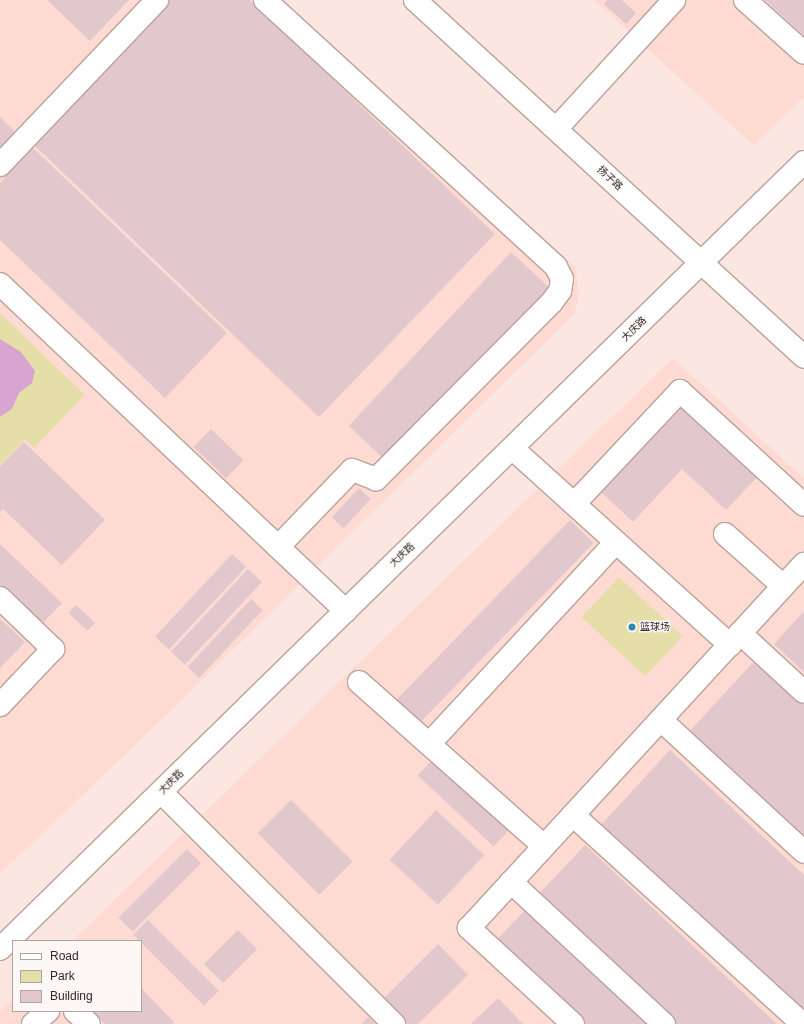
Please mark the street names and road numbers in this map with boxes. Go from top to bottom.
street label: 扬子路 [595,163,625,193]
street label: 大庆路 [619,314,649,344]
street label: 大庆路 [387,540,417,570]
street label: 大庆路 [156,767,186,797]

